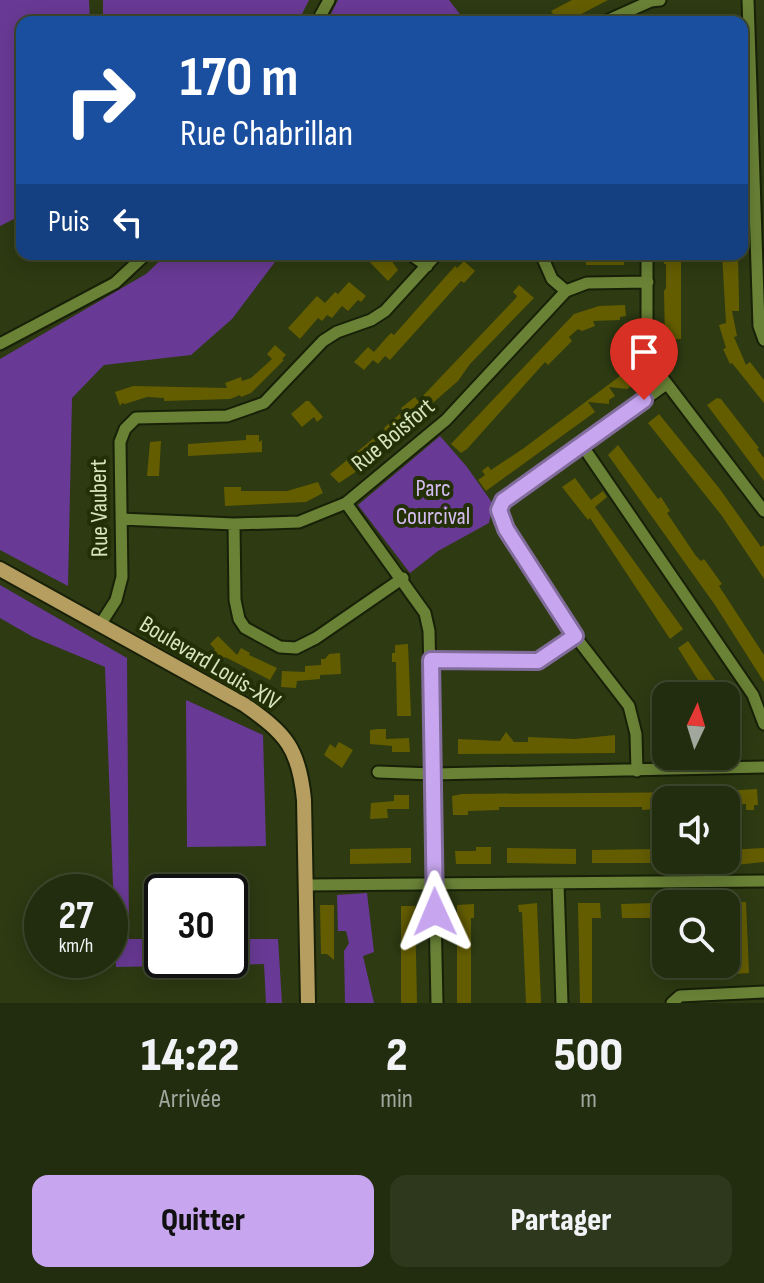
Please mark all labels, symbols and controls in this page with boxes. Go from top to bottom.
text: 170 m [180,45,298,112]
icon: right [48,48,152,152]
text: Rue Chabrillan [180,113,353,156]
icon: left [106,200,150,244]
text: Puis [48,204,90,240]
pin [610,318,678,400]
icon: arrive [622,330,666,374]
street label: Rue Boisfort [346,392,440,478]
street label: Rue Vaubert [84,459,114,557]
park label: Parc Courcival [396,474,470,531]
street label: Boulevard Louis-XIV [135,610,286,716]
north arrow [652,682,740,770]
map controls [652,682,740,978]
button: sound [652,786,740,874]
position arrow [393,870,477,954]
speed limit sign: 30 [144,874,248,978]
button: search [652,890,740,978]
text: 27 [59,892,93,940]
text: km/h [59,934,93,958]
text: 14:22 [141,1027,239,1084]
text: 2 [386,1027,407,1084]
text: 500 [554,1027,623,1084]
text: Arrivée [159,1084,221,1115]
text: min [380,1084,413,1115]
text: m [580,1084,597,1115]
button: Quitter [32,1175,374,1267]
button: Partager [390,1175,732,1267]

